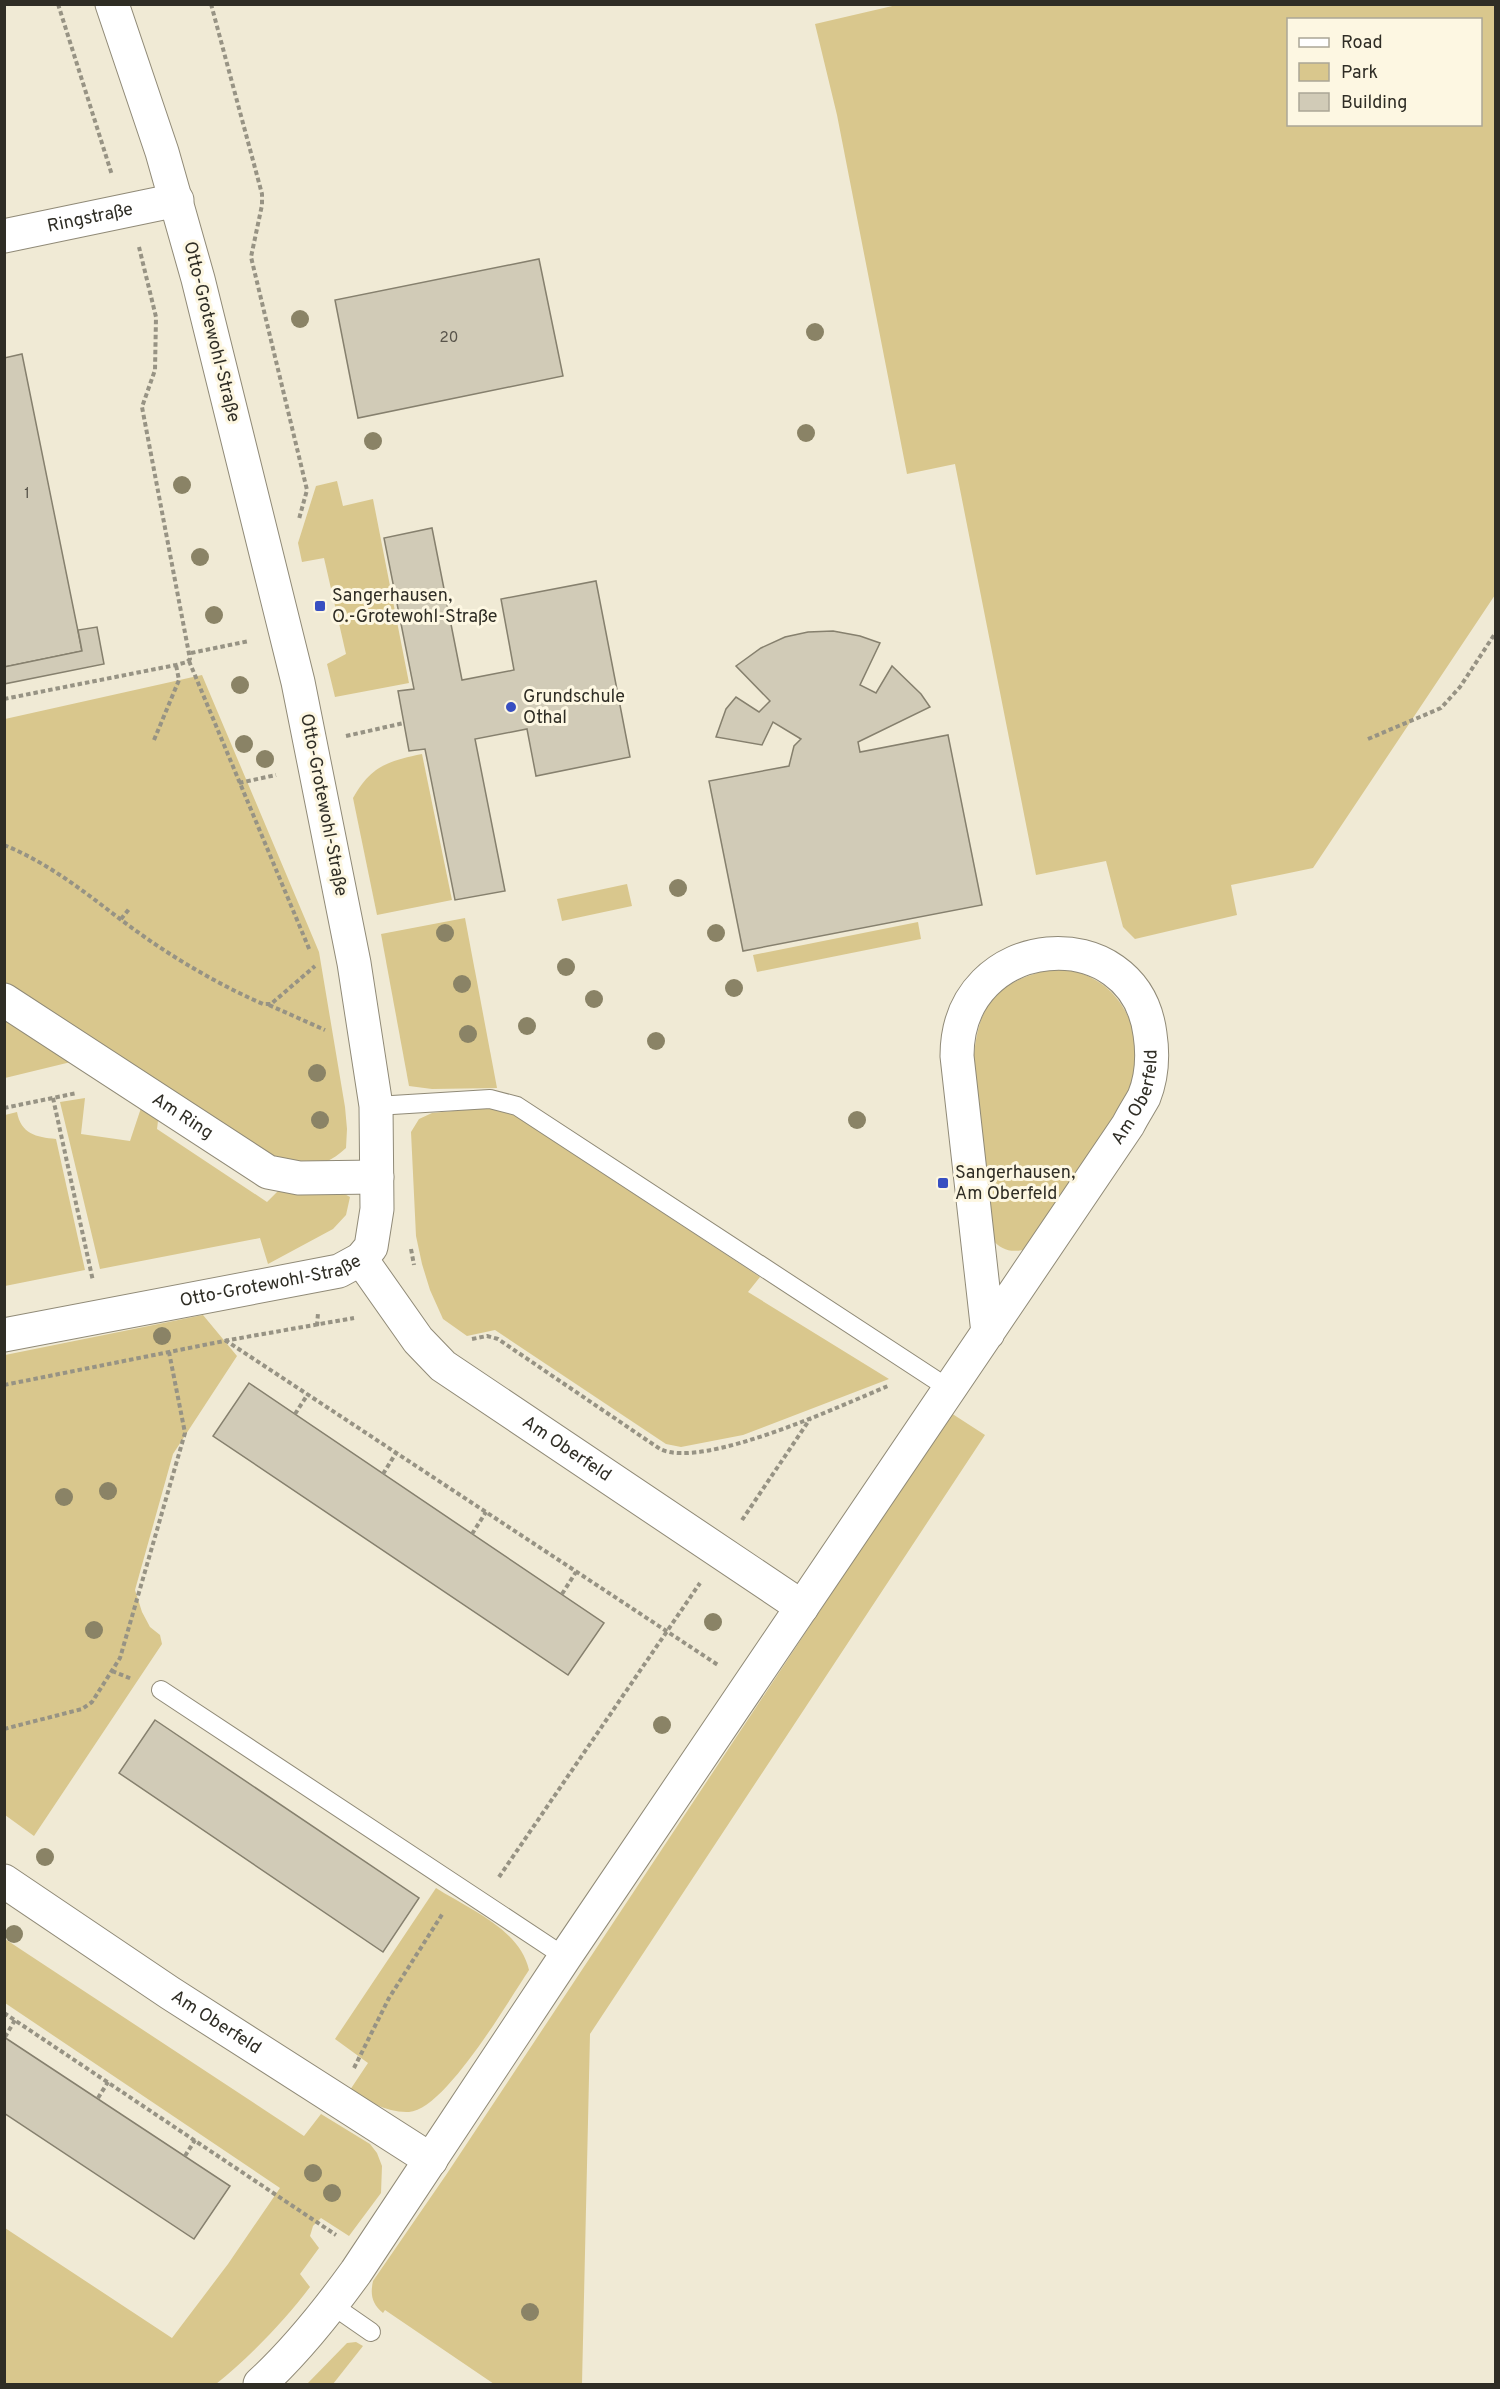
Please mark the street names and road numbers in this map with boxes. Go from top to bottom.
street label: Ringstraße [45,198,135,238]
street label: Otto-Grotewohl-Straße [177,239,245,425]
street label: Otto-Grotewohl-Straße [294,712,352,898]
street label: Am Oberfeld [1106,1049,1163,1149]
street label: Am Ring [147,1088,218,1145]
street label: Otto-Grotewohl-Straße [178,1250,365,1313]
street label: Am Oberfeld [518,1411,616,1487]
street label: Am Oberfeld [167,1985,265,2060]

